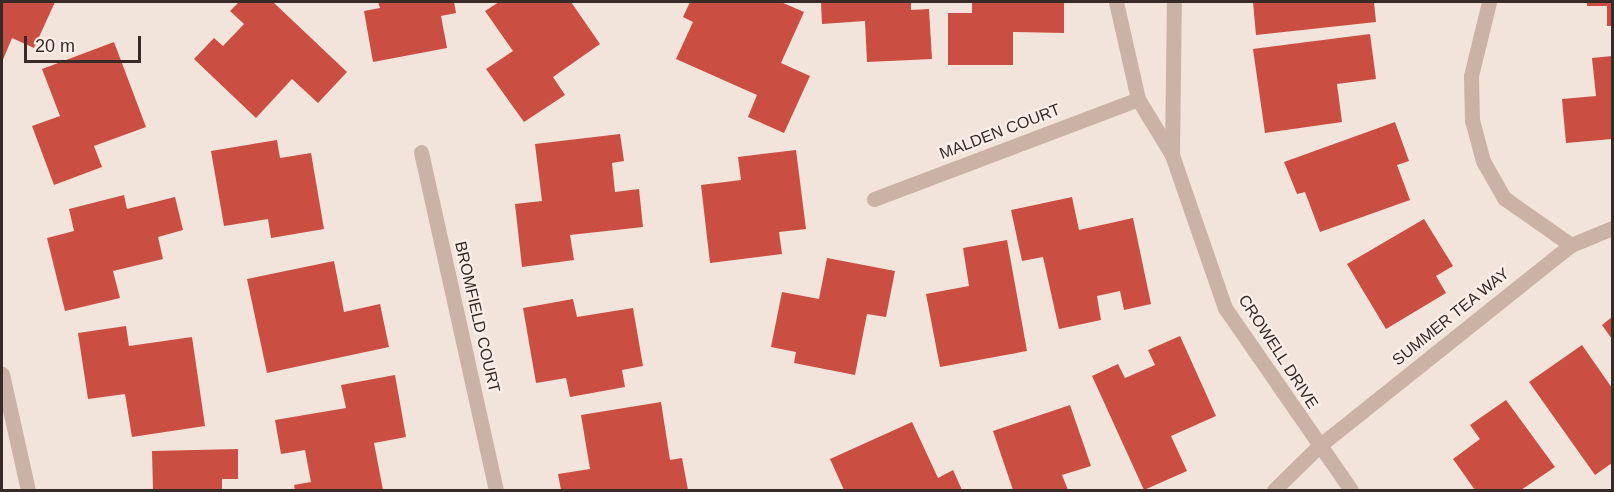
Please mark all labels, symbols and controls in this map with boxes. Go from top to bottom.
scale bar [27,24,144,62]
text: 20 m [35,36,75,56]
street label: MALDEN COURT [937,100,1063,164]
street label: BROMFIELD COURT [450,240,504,394]
street label: SUMMER TEA WAY [1388,264,1514,370]
street label: CROWELL DRIVE [1234,291,1322,413]

